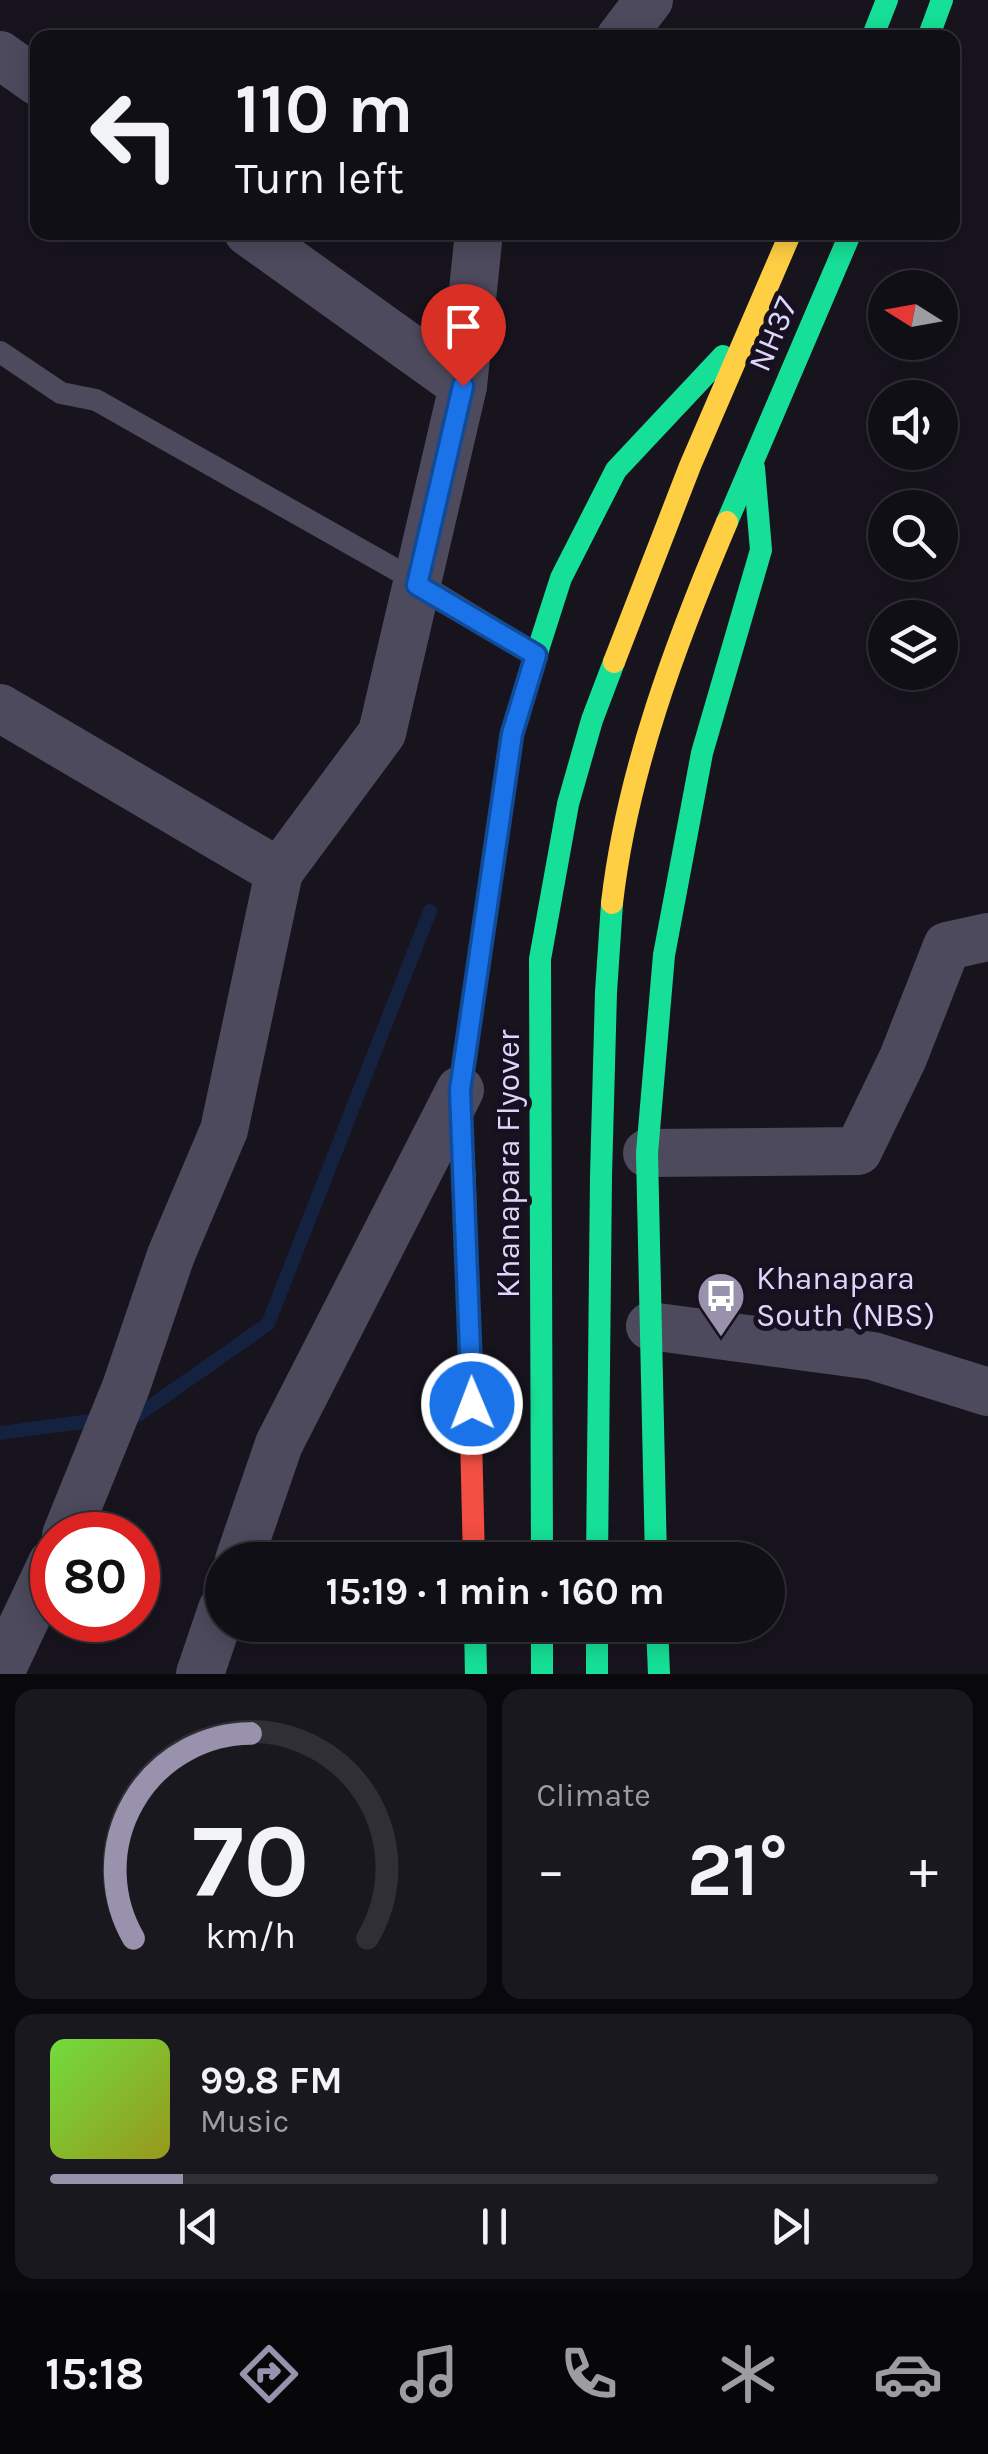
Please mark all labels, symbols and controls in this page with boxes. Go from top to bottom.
text: 110 m [235,68,413,150]
icon: left [70,70,200,200]
text: Turn left [235,152,404,204]
north arrow [868,270,958,360]
map controls [868,270,958,690]
pin [421,284,506,387]
street label: NH37 [741,291,805,377]
icon: arrive [436,299,491,354]
button: sound [868,380,958,470]
button: search [868,490,958,580]
button: layers [868,600,958,690]
street label: Khanapara Flyover [490,1029,527,1298]
place label: Khanapara South (NBS) [756,1260,935,1334]
bus stop icon: Khanapara South (NBS) [695,1270,747,1338]
position arrow [420,1352,524,1456]
speed limit sign: 80 [30,1512,160,1642]
text: 15:19 · 1 min · 160 m [325,1569,665,1614]
text: Climate [537,1777,651,1814]
text: 70 [192,1801,310,1922]
text: 21° [687,1826,788,1914]
text: − [537,1838,565,1902]
text: + [909,1838,938,1902]
text: km/h [205,1915,296,1957]
text: 99.8 FM [200,2058,343,2103]
text: Music [200,2103,289,2140]
icon: previous [171,2199,226,2254]
icon: pause [467,2199,522,2254]
icon: next [763,2199,818,2254]
icon: directions [234,2339,304,2409]
icon: music [394,2339,464,2409]
icon: phone [554,2339,624,2409]
icon: climate [713,2339,783,2409]
icon: car [873,2339,943,2409]
text: 15:18 [45,2348,144,2400]

